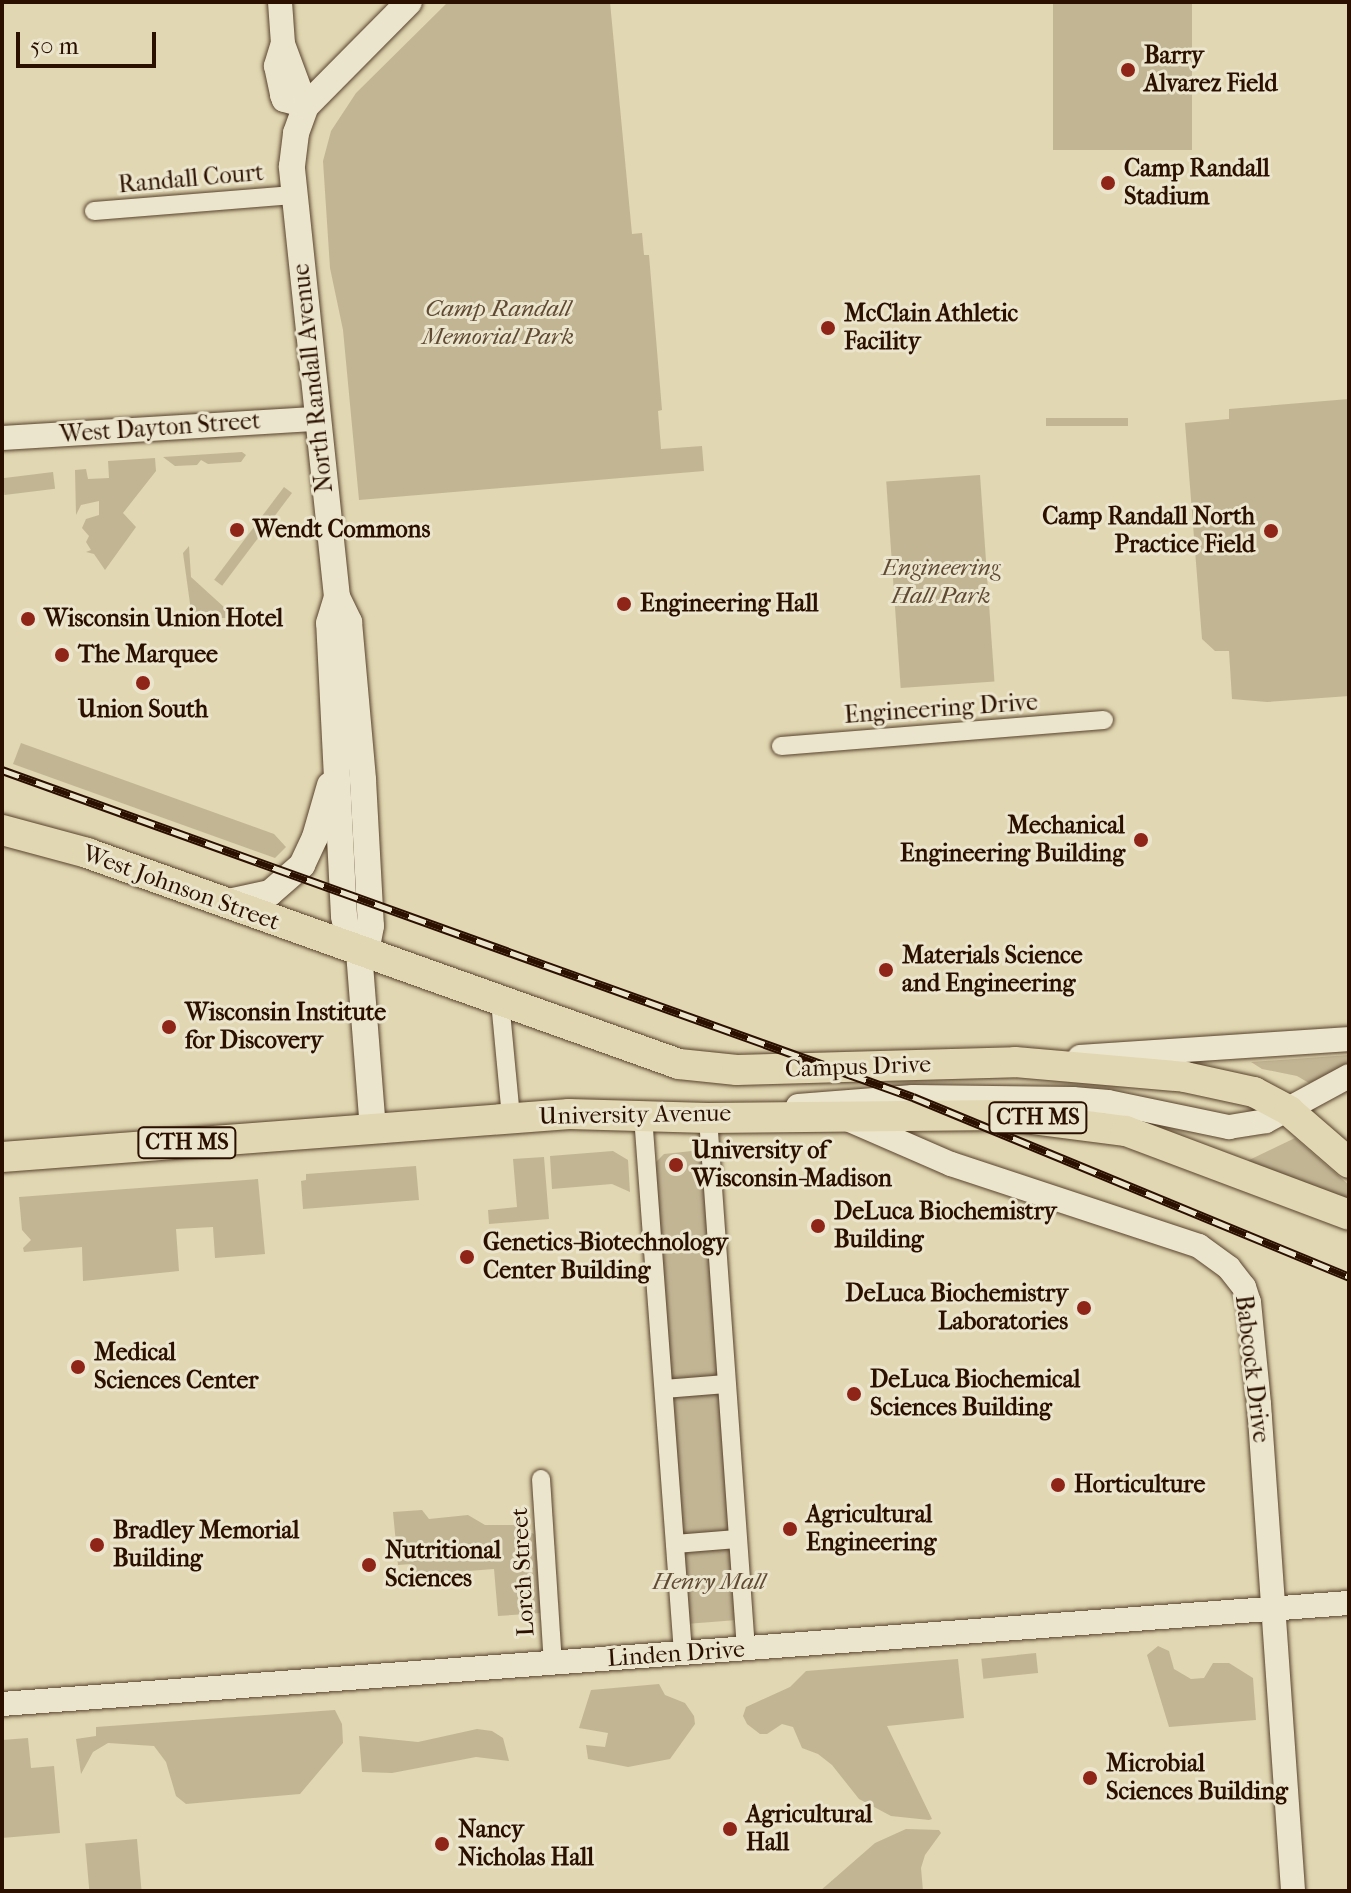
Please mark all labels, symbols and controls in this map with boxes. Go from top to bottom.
scale bar [20,16,160,66]
text: 50 m [30,32,79,60]
place label: Barry Alvarez Field [1144,42,1278,98]
marker: Barry Alvarez Field [1119,61,1137,79]
place label: Camp Randall Stadium [1124,155,1270,211]
street label: Randall Court [117,158,265,200]
marker: Camp Randall Stadium [1099,174,1117,192]
street label: North Randall Avenue [287,262,339,494]
park label: Camp Randall Memorial Park [422,295,574,351]
place label: McClain Athletic Facility [844,300,1018,356]
marker: McClain Athletic Facility [819,319,837,337]
street label: West Dayton Street [59,407,261,449]
place label: Camp Randall North Practice Field [1042,503,1255,559]
place label: Wendt Commons [253,516,430,544]
marker: Wendt Commons [228,521,246,539]
marker: Camp Randall North Practice Field [1262,522,1280,540]
park label: Engineering Hall Park [882,554,1000,610]
place label: Engineering Hall [640,590,819,618]
marker: Engineering Hall [615,595,633,613]
place label: Wisconsin Union Hotel [44,605,283,633]
marker: Wisconsin Union Hotel [19,610,37,628]
place label: The Marquee [78,641,218,669]
marker: The Marquee [53,646,71,664]
marker: Union South [134,674,152,692]
street label: Engineering Drive [843,688,1039,730]
place label: Union South [78,696,208,724]
place label: Mechanical Engineering Building [900,812,1125,868]
marker: Mechanical Engineering Building [1132,831,1150,849]
street label: West Johnson Street [79,839,283,937]
place label: Materials Science and Engineering [902,942,1083,998]
marker: Materials Science and Engineering [877,961,895,979]
place label: Wisconsin Institute for Discovery [185,999,386,1055]
marker: Wisconsin Institute for Discovery [160,1018,178,1036]
street label: Campus Drive [784,1050,932,1084]
street label: University Avenue [538,1099,732,1131]
road number: CTH MS [988,1100,1088,1136]
road number: CTH MS [137,1125,237,1161]
place label: University of Wisconsin-Madison [692,1137,892,1193]
marker: University of Wisconsin-Madison [667,1156,685,1174]
place label: DeLuca Biochemistry Building [834,1198,1057,1254]
marker: DeLuca Biochemistry Building [809,1217,827,1235]
place label: Genetics-Biotechnology Center Building [483,1229,728,1285]
marker: Genetics-Biotechnology Center Building [458,1248,476,1266]
place label: DeLuca Biochemistry Laboratories [845,1280,1068,1336]
street label: Babcock Drive [1229,1293,1275,1445]
marker: DeLuca Biochemistry Laboratories [1075,1299,1093,1317]
place label: Medical Sciences Center [94,1339,258,1395]
marker: Medical Sciences Center [69,1358,87,1376]
place label: DeLuca Biochemical Sciences Building [870,1366,1080,1422]
marker: DeLuca Biochemical Sciences Building [845,1385,863,1403]
place label: Horticulture [1074,1471,1205,1499]
marker: Horticulture [1049,1476,1067,1494]
place label: Agricultural Engineering [806,1501,936,1557]
street label: Lorch Street [505,1507,541,1637]
place label: Bradley Memorial Building [113,1517,299,1573]
marker: Agricultural Engineering [781,1520,799,1538]
marker: Bradley Memorial Building [88,1536,106,1554]
place label: Nutritional Sciences [385,1537,501,1593]
marker: Nutritional Sciences [360,1556,378,1574]
park label: Henry Mall [653,1568,765,1596]
street label: Linden Drive [606,1635,746,1673]
place label: Microbial Sciences Building [1106,1750,1288,1806]
marker: Microbial Sciences Building [1081,1769,1099,1787]
place label: Agricultural Hall [746,1801,872,1857]
place label: Nancy Nicholas Hall [458,1816,594,1872]
marker: Agricultural Hall [721,1820,739,1838]
marker: Nancy Nicholas Hall [433,1835,451,1853]

